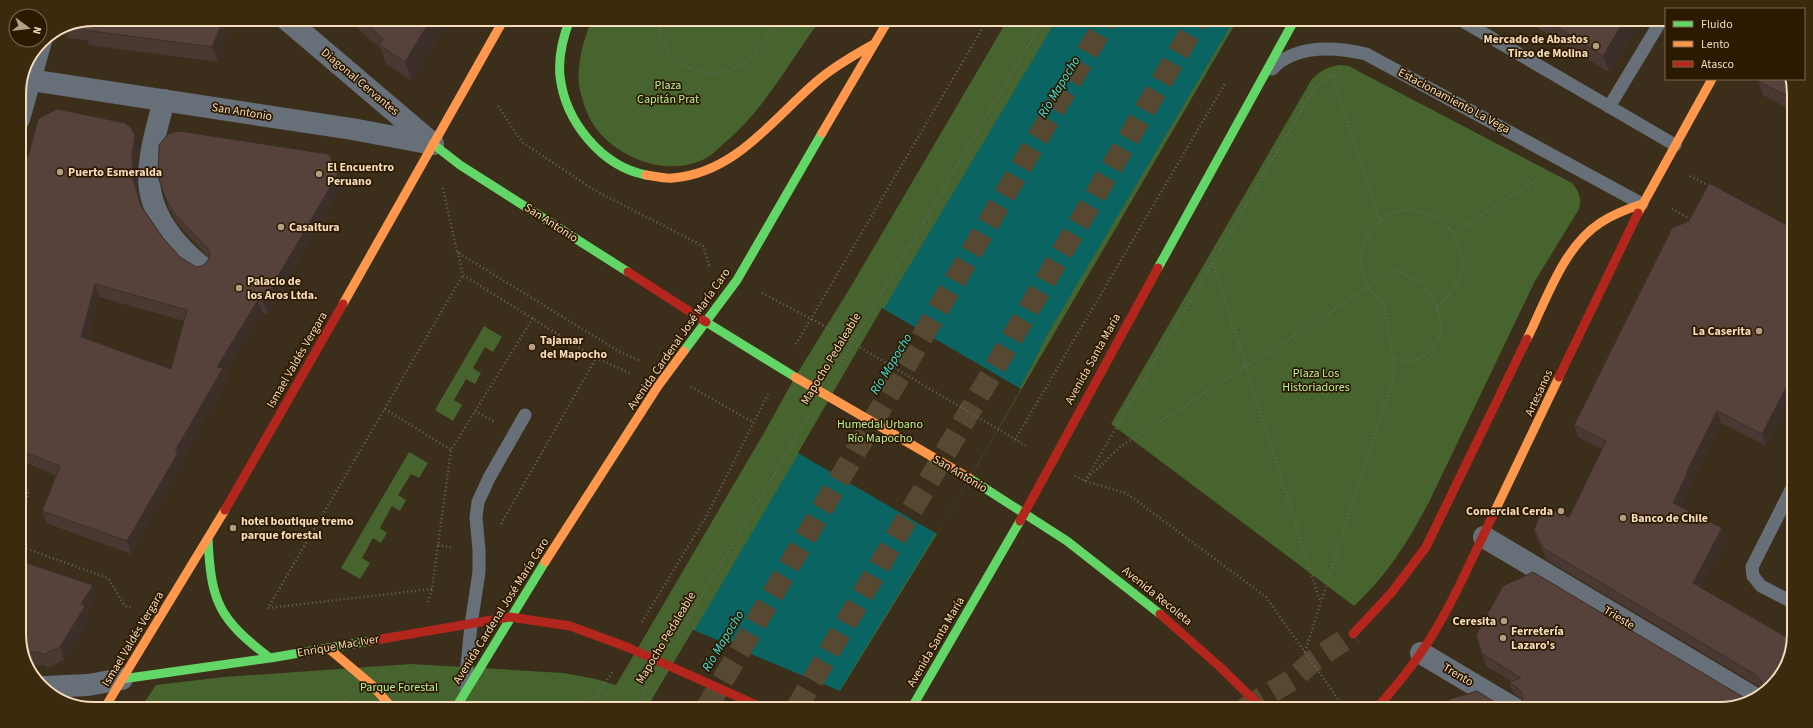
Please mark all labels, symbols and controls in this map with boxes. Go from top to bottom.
north arrow [8,8,48,48]
legend [1665,8,1805,80]
text: Fluido [1701,16,1733,33]
text: N [29,25,45,36]
place label: Mercado de Abastos Tirso de Molina [1483,31,1588,62]
text: Lento [1701,36,1730,53]
marker: Mercado de Abastos Tirso de Molina [1591,41,1601,51]
street label: Diagonal Cervantes [317,44,403,120]
water label: Río Mapocho [1034,53,1085,121]
text: Atasco [1701,56,1734,73]
street label: Estacionamiento La Vega [1395,64,1513,138]
park label: Plaza Capitán Prat [637,77,699,108]
street label: San Antonio [211,99,273,125]
place label: El Encuentro Peruano [327,159,395,190]
place label: Puerto Esmeralda [68,164,162,181]
marker: Puerto Esmeralda [55,167,65,177]
marker: El Encuentro Peruano [314,169,324,179]
street label: San Antonio [521,199,581,247]
place label: Casaltura [289,219,340,236]
marker: Casaltura [276,222,286,232]
street label: Avenida Cardenal José María Caro [623,265,735,413]
place label: Palacio de los Aros Ltda. [247,273,318,304]
marker: Palacio de los Aros Ltda. [234,283,244,293]
street label: Ismael Valdés Vergara [263,309,331,411]
street label: Mapocho Pedaleable [797,310,865,408]
street label: Avenida Santa María [1061,310,1125,408]
place label: La Caserita [1692,323,1751,340]
marker: La Caserita [1754,326,1764,336]
water label: Río Mapocho [866,330,917,398]
place label: Tajamar del Mapocho [540,332,607,363]
marker: Tajamar del Mapocho [527,342,537,352]
park label: Plaza Los Historiadores [1282,365,1350,396]
street label: Artesanos [1521,367,1557,419]
park label: Humedal Urbano Río Mapocho [837,416,923,447]
street label: San Antonio [930,451,990,497]
place label: Comercial Cerda [1466,503,1553,520]
marker: Comercial Cerda [1556,506,1566,516]
place label: Banco de Chile [1631,510,1708,527]
place label: hotel boutique tremo parque forestal [241,513,354,544]
marker: Banco de Chile [1618,513,1628,523]
marker: hotel boutique tremo parque forestal [228,523,238,533]
street label: Avenida Cardenal José María Caro [449,535,553,687]
street label: Avenida Recoleta [1118,562,1196,630]
street label: Ismael Valdés Vergara [98,588,168,690]
street label: Mapocho Pedaleable [632,589,700,687]
street label: Avenida Santa María [903,594,969,690]
street label: Trieste [1600,602,1638,634]
water label: Río Mapocho [698,607,749,675]
place label: Ceresita [1453,613,1496,630]
marker: Ceresita [1499,616,1509,626]
place label: Ferretería Lazaro's [1511,623,1564,654]
street label: Enrique Mac Iver [296,630,381,662]
marker: Ferretería Lazaro's [1498,633,1508,643]
street label: Trento [1440,659,1476,691]
park label: Parque Forestal [360,679,438,696]

